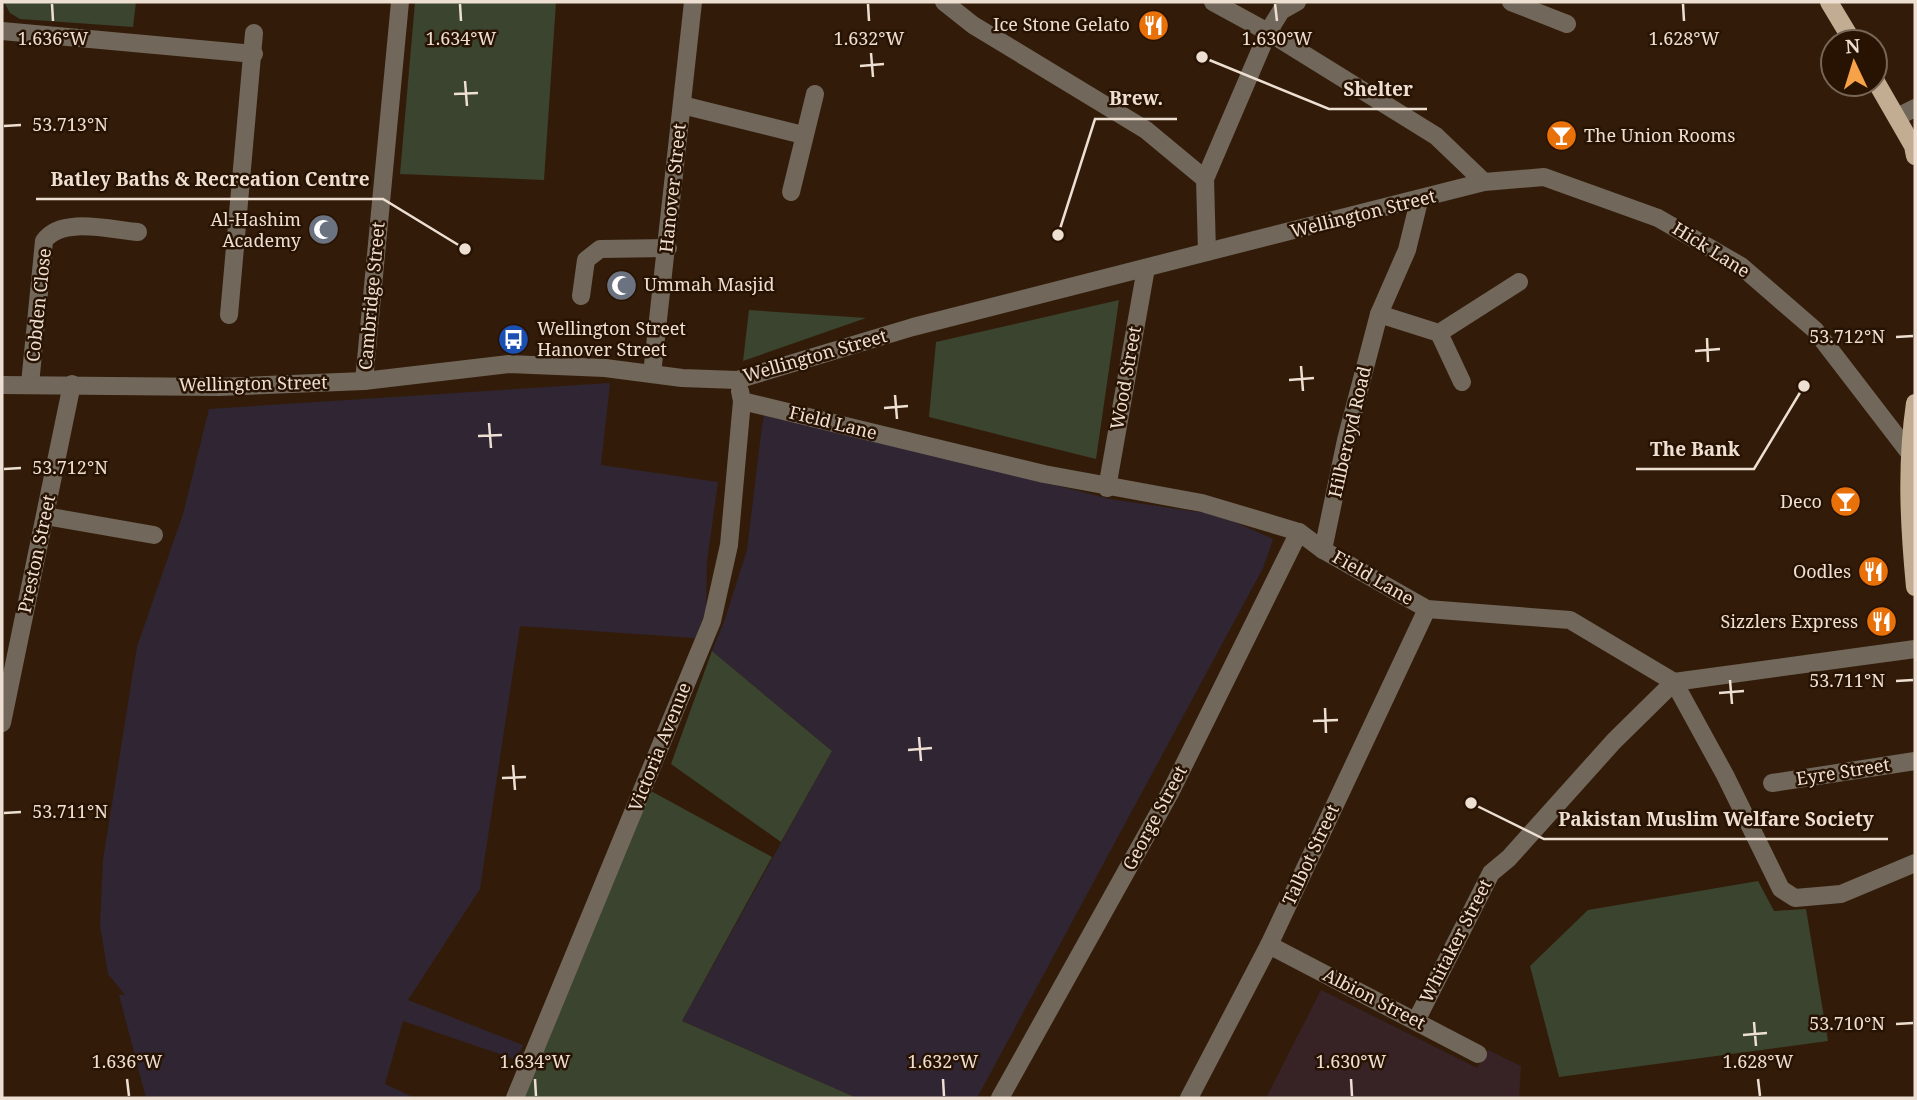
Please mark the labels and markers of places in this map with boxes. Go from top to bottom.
restaurant icon: Ice Stone Gelato [1136,8,1170,42]
place label: Ice Stone Gelato [993,12,1130,36]
callout: Shelter [1329,69,1427,109]
callout: Brew. [1095,79,1177,119]
bar icon: The Union Rooms [1544,119,1578,153]
place label: The Union Rooms [1584,123,1735,147]
callout: Batley Baths & Recreation Centre [36,159,383,199]
place label: Al-Hashim Academy [210,207,302,252]
mosque icon: Al-Hashim Academy [307,213,341,247]
mosque icon: Ummah Masjid [604,268,638,302]
place label: Ummah Masjid [644,272,775,296]
place label: Wellington Street Hanover Street [537,316,686,361]
bus stop icon: Wellington Street Hanover Street [497,322,531,356]
callout: The Bank [1636,429,1754,469]
bar icon: Deco [1828,485,1862,519]
place label: Deco [1780,489,1822,513]
restaurant icon: Oodles [1857,555,1891,589]
place label: Oodles [1793,559,1851,583]
restaurant icon: Sizzlers Express [1864,605,1898,639]
place label: Sizzlers Express [1721,609,1858,633]
callout: Pakistan Muslim Welfare Society [1544,799,1888,839]

